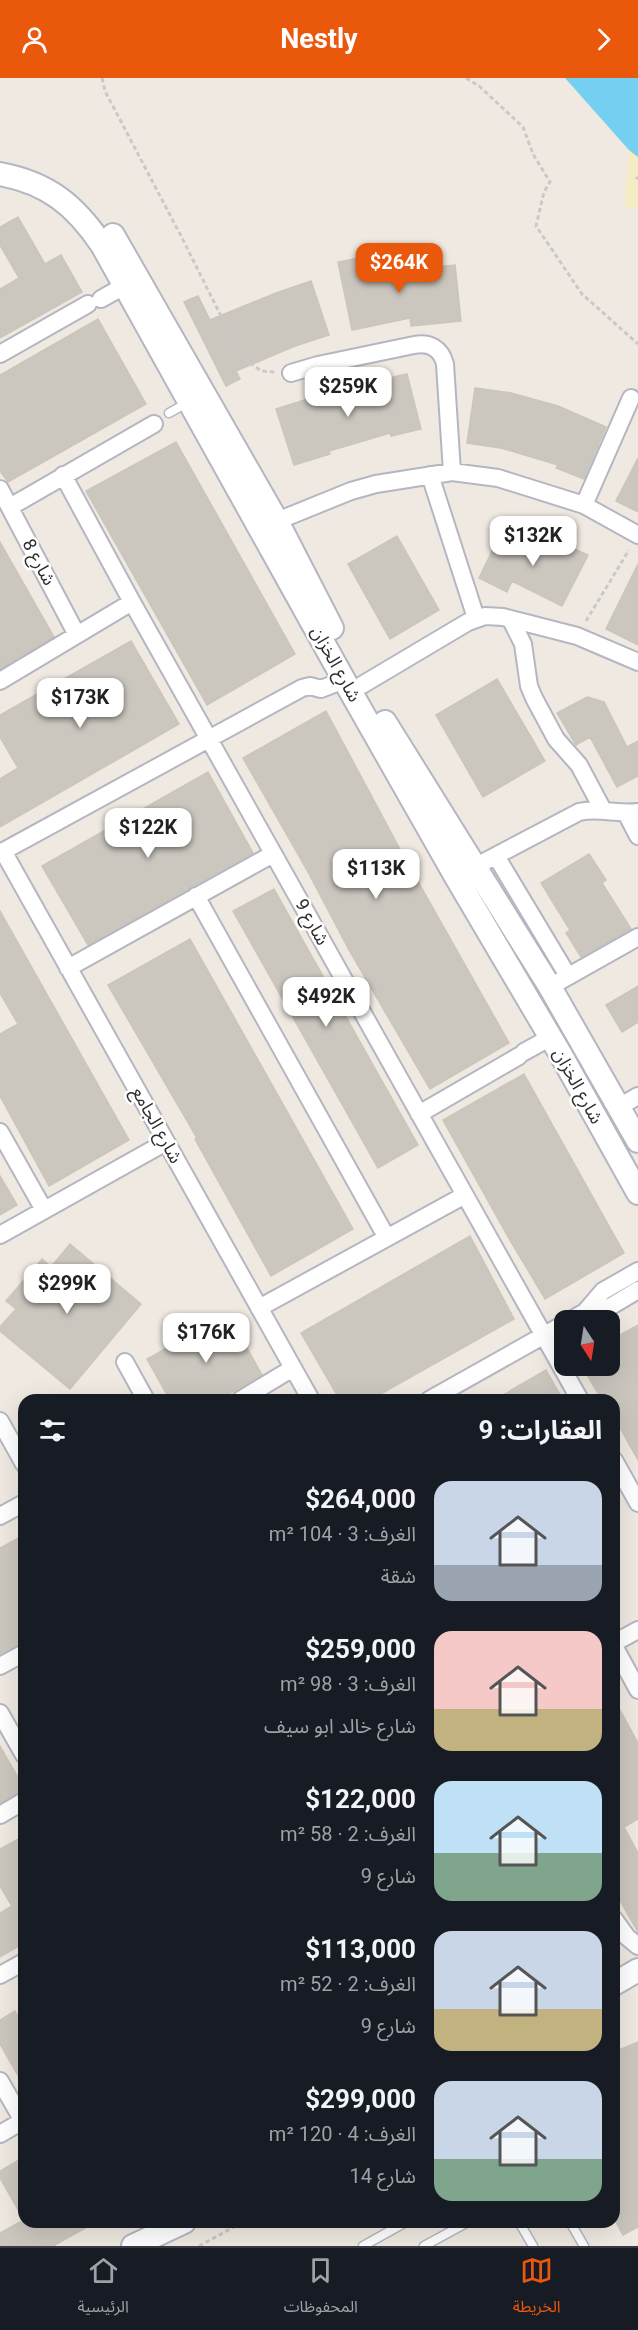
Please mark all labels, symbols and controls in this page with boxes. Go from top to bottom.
icon: person [18,23,51,56]
text: Nestly [280,23,358,55]
icon: forward [587,23,620,56]
pin: $264K [357,243,441,294]
text: $264K [370,250,428,274]
pin: $259K [306,367,390,418]
text: $259K [319,374,377,398]
pin: $132K [491,516,575,567]
text: $132K [504,523,562,547]
street label: شارع 8 [15,535,60,591]
street label: شارع الخزان [304,622,366,707]
pin: $173K [38,678,122,729]
text: $173K [51,685,109,709]
pin: $122K [106,808,190,859]
text: $122K [119,815,177,839]
pin: $113K [334,849,418,900]
text: $113K [347,856,405,880]
street label: شارع 9 [288,895,334,951]
pin: $492K [284,977,368,1028]
text: $492K [297,984,355,1008]
street label: شارع الخزان [546,1044,608,1129]
street label: شارع الجامع [124,1083,187,1169]
pin: $299K [25,1264,109,1315]
text: $299K [38,1271,96,1295]
north arrow [554,1310,620,1376]
map controls [554,1310,620,1376]
pin: $176K [164,1313,248,1364]
text: $176K [177,1320,235,1344]
icon: filters [36,1414,69,1447]
text: العقارات: 9 [478,1415,602,1445]
text: $264,000 [305,1484,416,1514]
icon: home [482,1505,554,1577]
text: الغرف: 3 · 104 m² [269,1522,416,1546]
text: شقة [381,1564,416,1588]
text: $259,000 [305,1634,416,1664]
icon: home [482,1655,554,1727]
text: الغرف: 3 · 98 m² [280,1672,416,1696]
text: شارع خالد ابو سيف [264,1714,416,1738]
text: $122,000 [305,1784,416,1814]
icon: home [482,1805,554,1877]
text: الغرف: 2 · 58 m² [280,1822,416,1846]
text: شارع 9 [361,1864,416,1888]
text: $113,000 [305,1934,416,1964]
icon: home [482,1955,554,2027]
text: الغرف: 2 · 52 m² [280,1972,416,1996]
text: شارع 9 [361,2014,416,2038]
text: $299,000 [305,2084,416,2114]
icon: home [482,2105,554,2177]
text: الغرف: 4 · 120 m² [269,2122,416,2146]
text: شارع 14 [350,2164,416,2188]
tab: الرئيسية [77,2254,129,2324]
tab: المحفوظات [284,2254,358,2324]
tab: الخريطة [513,2254,561,2324]

